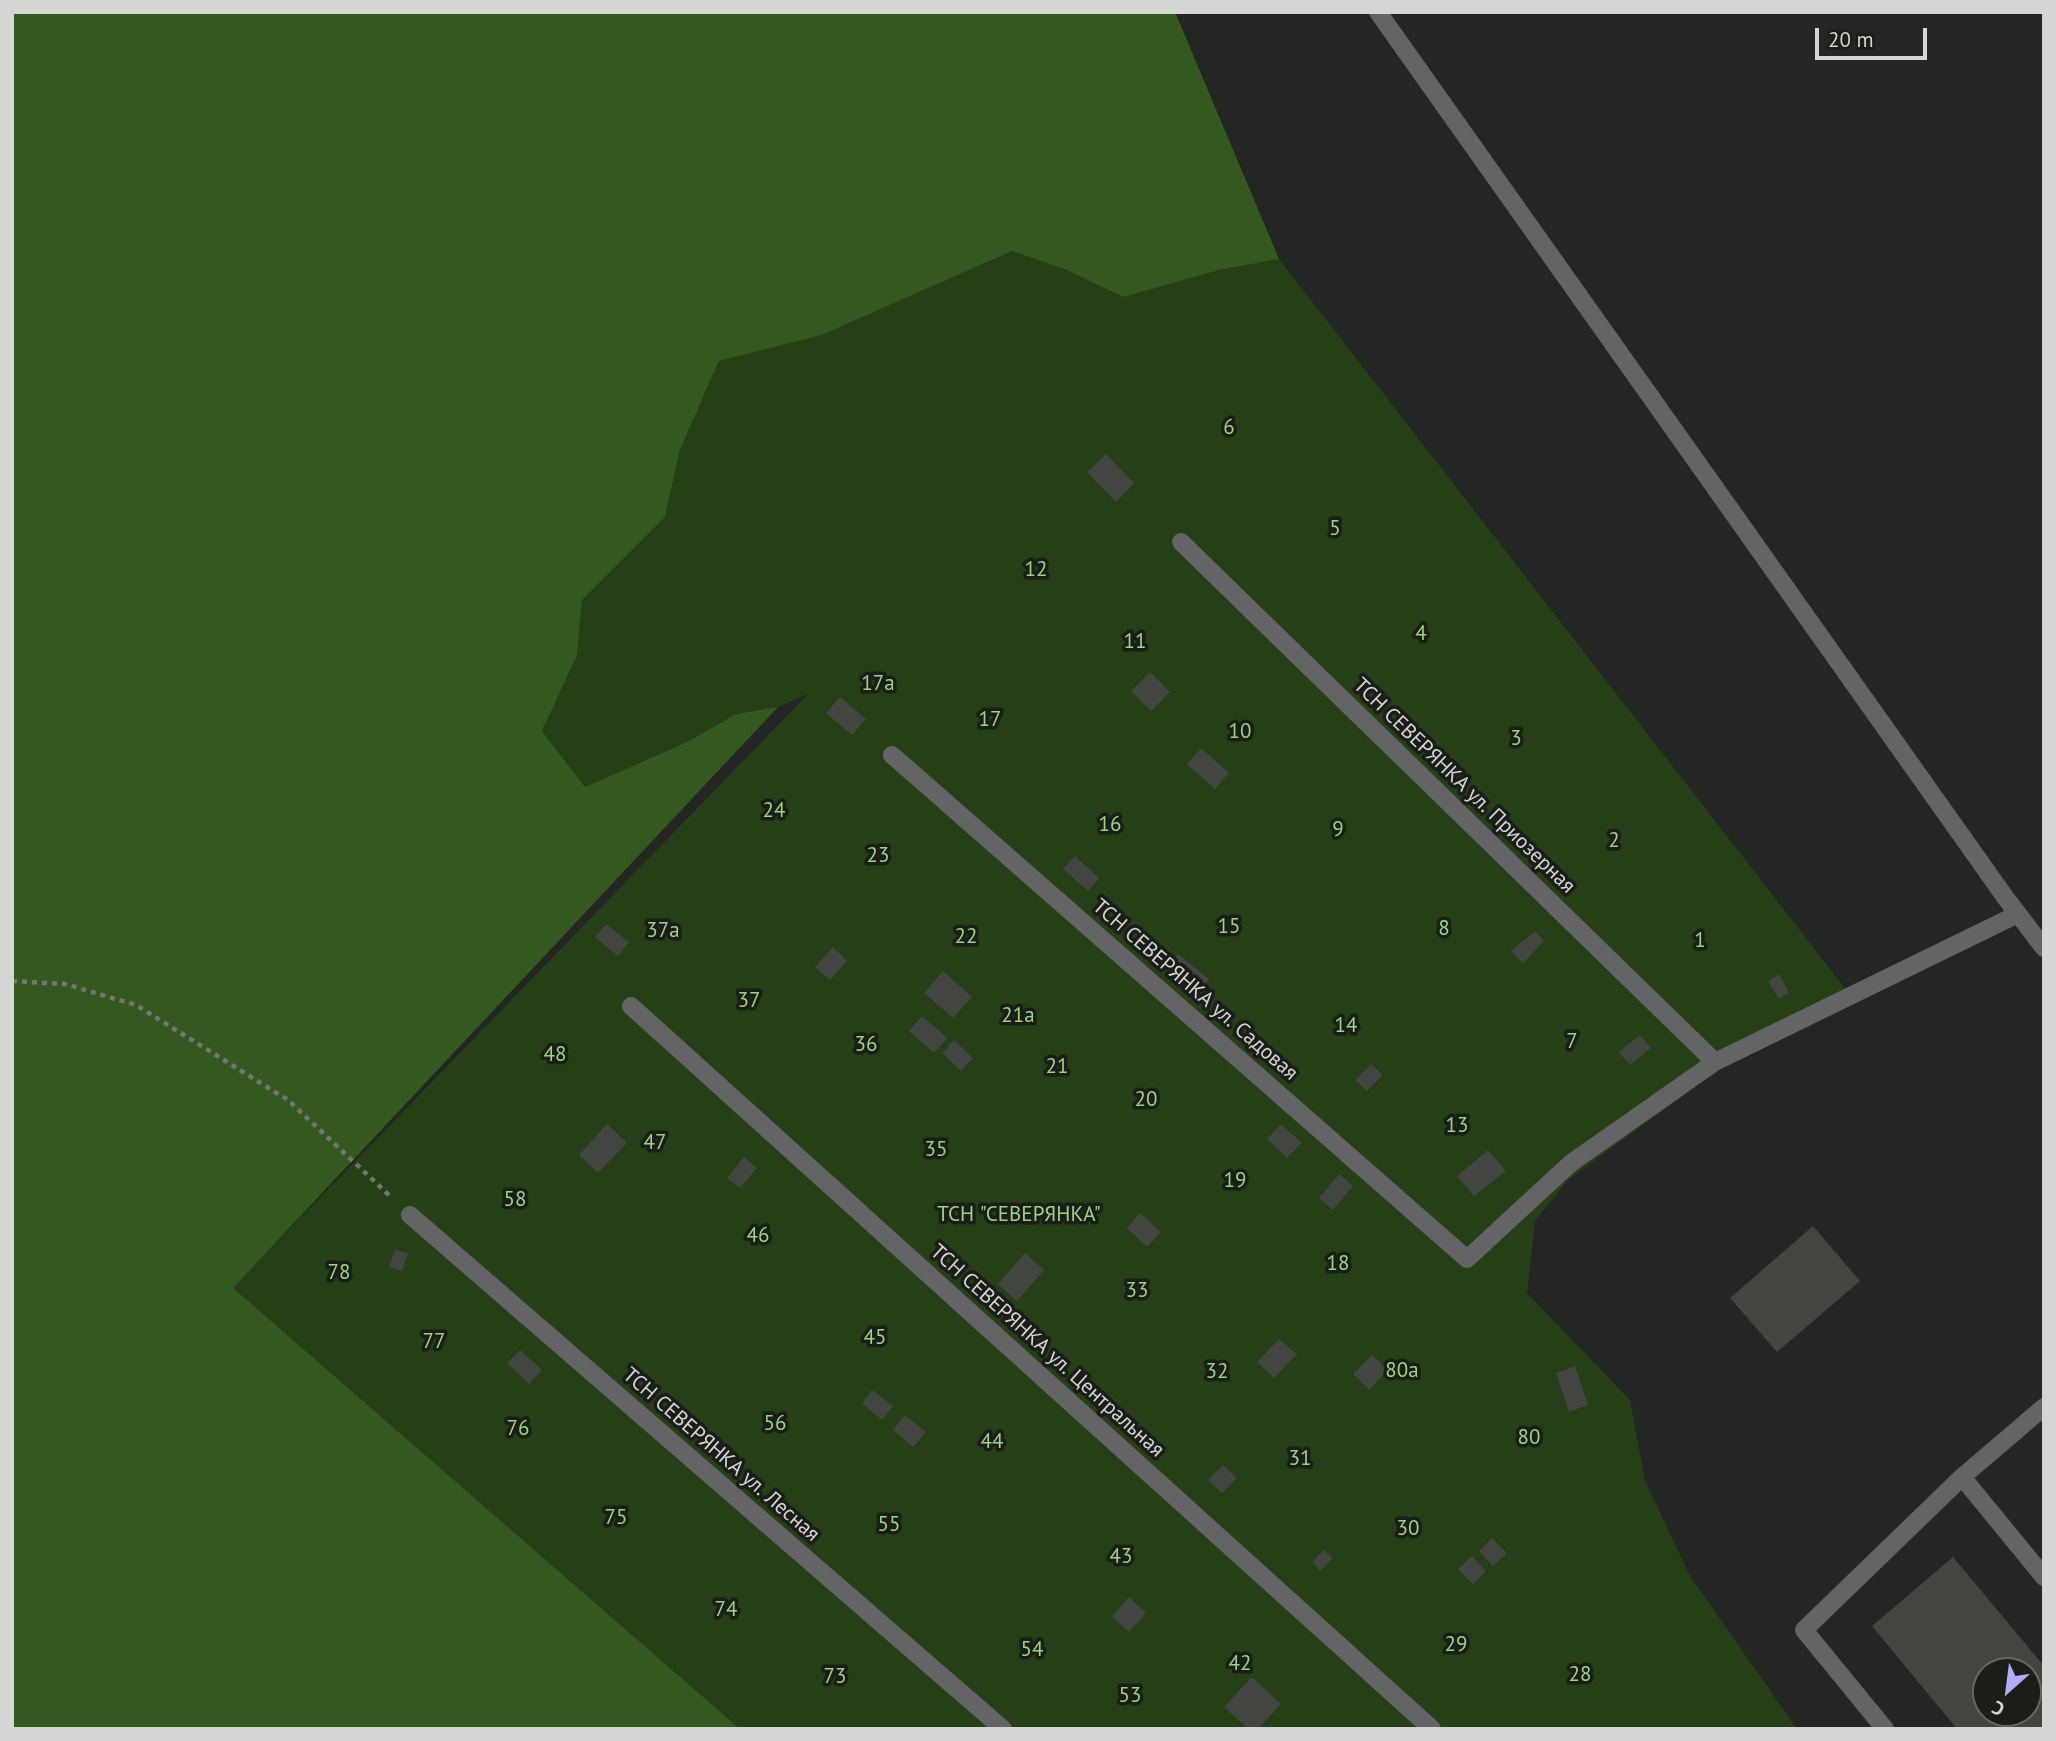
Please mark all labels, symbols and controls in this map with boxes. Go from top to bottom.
scale bar [1818,14,1930,58]
text: 20 m [1828,26,1874,53]
park label: 6 [1223,415,1235,441]
park label: 5 [1329,516,1341,542]
park label: 12 [1025,557,1047,583]
park label: 4 [1415,621,1427,647]
park label: 11 [1124,629,1146,655]
park label: 17а [861,671,895,697]
street label: ТСН СЕВЕРЯНКА ул. Приозерная [1348,673,1580,899]
park label: 17 [979,707,1001,733]
park label: 10 [1229,719,1251,745]
park label: 3 [1510,726,1522,752]
park label: 24 [763,798,785,824]
park label: 16 [1099,812,1121,838]
park label: 9 [1332,817,1344,843]
park label: 2 [1608,828,1620,854]
park label: 23 [867,843,889,869]
street label: ТСН СЕВЕРЯНКА ул. Садовая [1087,894,1303,1086]
park label: 15 [1218,914,1240,940]
park label: 8 [1438,916,1450,942]
park label: 37а [646,918,680,944]
park label: 22 [955,924,977,950]
park label: 1 [1694,928,1706,954]
park label: 37 [738,988,760,1014]
park label: 21а [1001,1003,1035,1029]
park label: 14 [1335,1013,1357,1039]
park label: 7 [1566,1029,1578,1055]
park label: 36 [855,1032,877,1058]
park label: 48 [544,1042,566,1068]
park label: 21 [1046,1054,1068,1080]
park label: 20 [1135,1087,1157,1113]
park label: 13 [1446,1113,1468,1139]
park label: 47 [644,1130,666,1156]
park label: 35 [925,1137,947,1163]
park label: 19 [1224,1168,1246,1194]
park label: 58 [504,1187,526,1213]
park label: ТСН "СЕВЕРЯНКА" [937,1202,1101,1228]
park label: 46 [747,1223,769,1249]
street label: ТСН СЕВЕРЯНКА ул. Центральная [925,1239,1169,1463]
park label: 18 [1327,1251,1349,1277]
park label: 78 [328,1260,350,1286]
park label: 33 [1126,1278,1148,1304]
park label: 45 [864,1325,886,1351]
park label: 77 [423,1329,445,1355]
park label: 80а [1385,1358,1419,1384]
park label: 32 [1206,1359,1228,1385]
street label: ТСН СЕВЕРЯНКА ул. Лесная [617,1363,825,1547]
park label: 56 [764,1411,786,1437]
park label: 76 [507,1416,529,1442]
park label: 80 [1518,1425,1540,1451]
park label: 44 [981,1429,1003,1455]
park label: 31 [1289,1446,1311,1472]
park label: 75 [605,1505,627,1531]
park label: 55 [878,1512,900,1538]
park label: 30 [1397,1516,1419,1542]
park label: 43 [1110,1544,1132,1570]
park label: 74 [715,1597,737,1623]
park label: 29 [1445,1632,1467,1658]
park label: 54 [1021,1637,1043,1663]
park label: 42 [1229,1651,1251,1677]
north arrow [1972,1657,2042,1727]
park label: 28 [1569,1662,1591,1688]
park label: 73 [824,1664,846,1690]
park label: 53 [1119,1683,1141,1709]
text: С [1988,1696,2008,1722]

